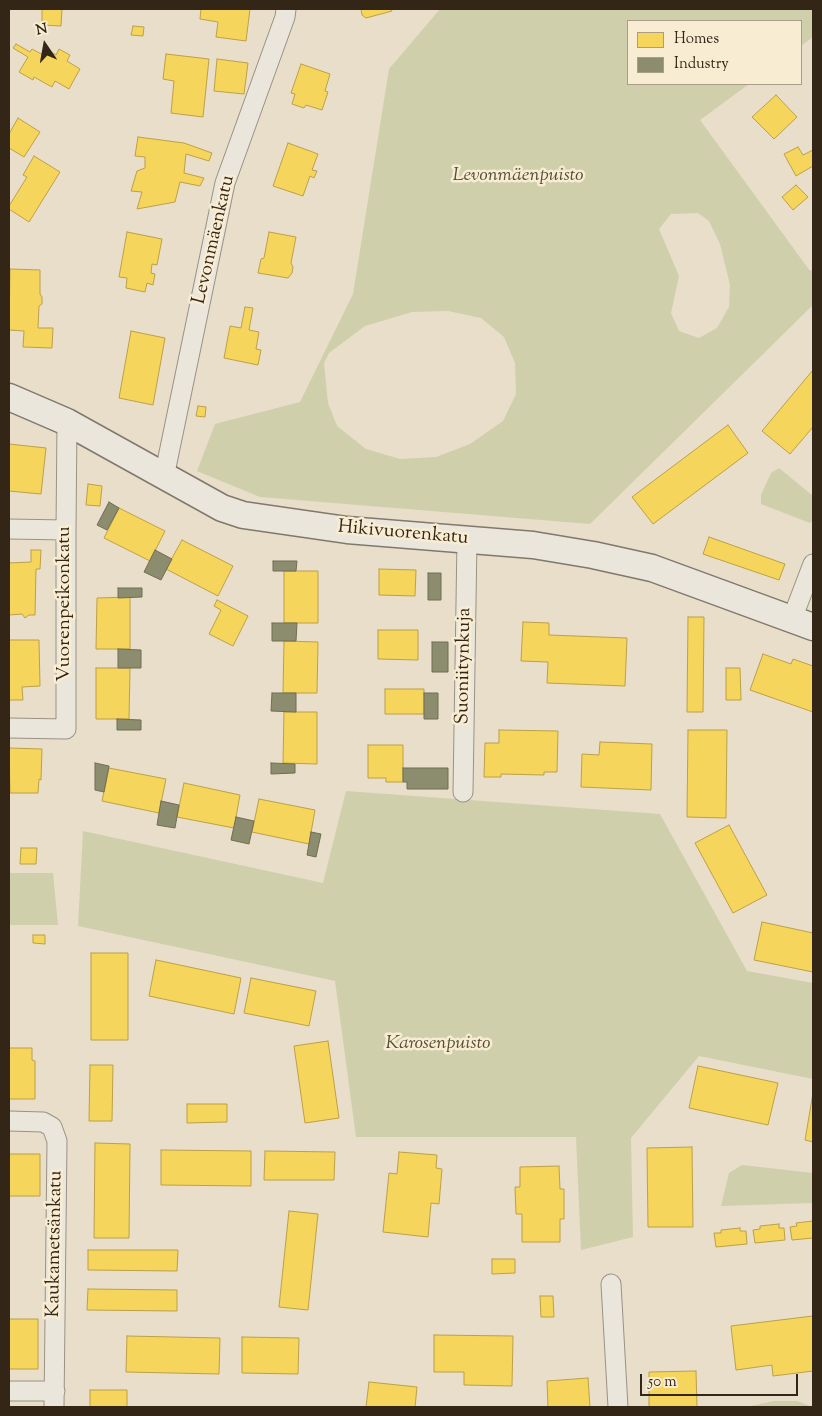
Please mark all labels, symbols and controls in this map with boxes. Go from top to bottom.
text: N [34,19,49,41]
north arrow [20,20,70,70]
legend [627,20,802,85]
text: Homes [674,29,719,50]
text: Industry [674,54,729,75]
park label: Levonmäenpuisto [452,166,584,188]
street label: Levonmäenkatu [189,173,241,307]
street label: Hikivuorenkatu [337,517,469,551]
street label: Vuorenpeikonkatu [55,526,77,682]
street label: Suoniitynkuja [453,607,477,725]
park label: Karosenpuisto [385,1034,491,1056]
street label: Kaukametsänkatu [43,1170,69,1318]
scale bar [642,1364,800,1396]
text: 50 m [648,1372,677,1393]

